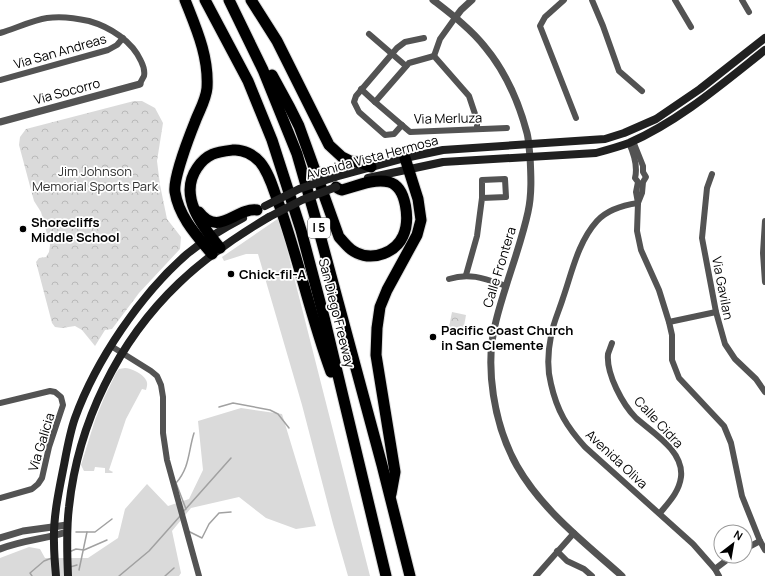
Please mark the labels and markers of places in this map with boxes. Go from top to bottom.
place label: Shorecliffs Middle School [31,213,120,246]
marker: Shorecliffs Middle School [18,224,28,234]
place label: Chick-fil-A [239,265,307,283]
marker: Chick-fil-A [226,269,236,279]
place label: Pacific Coast Church in San Clemente [441,321,573,354]
marker: Pacific Coast Church in San Clemente [428,332,438,342]

